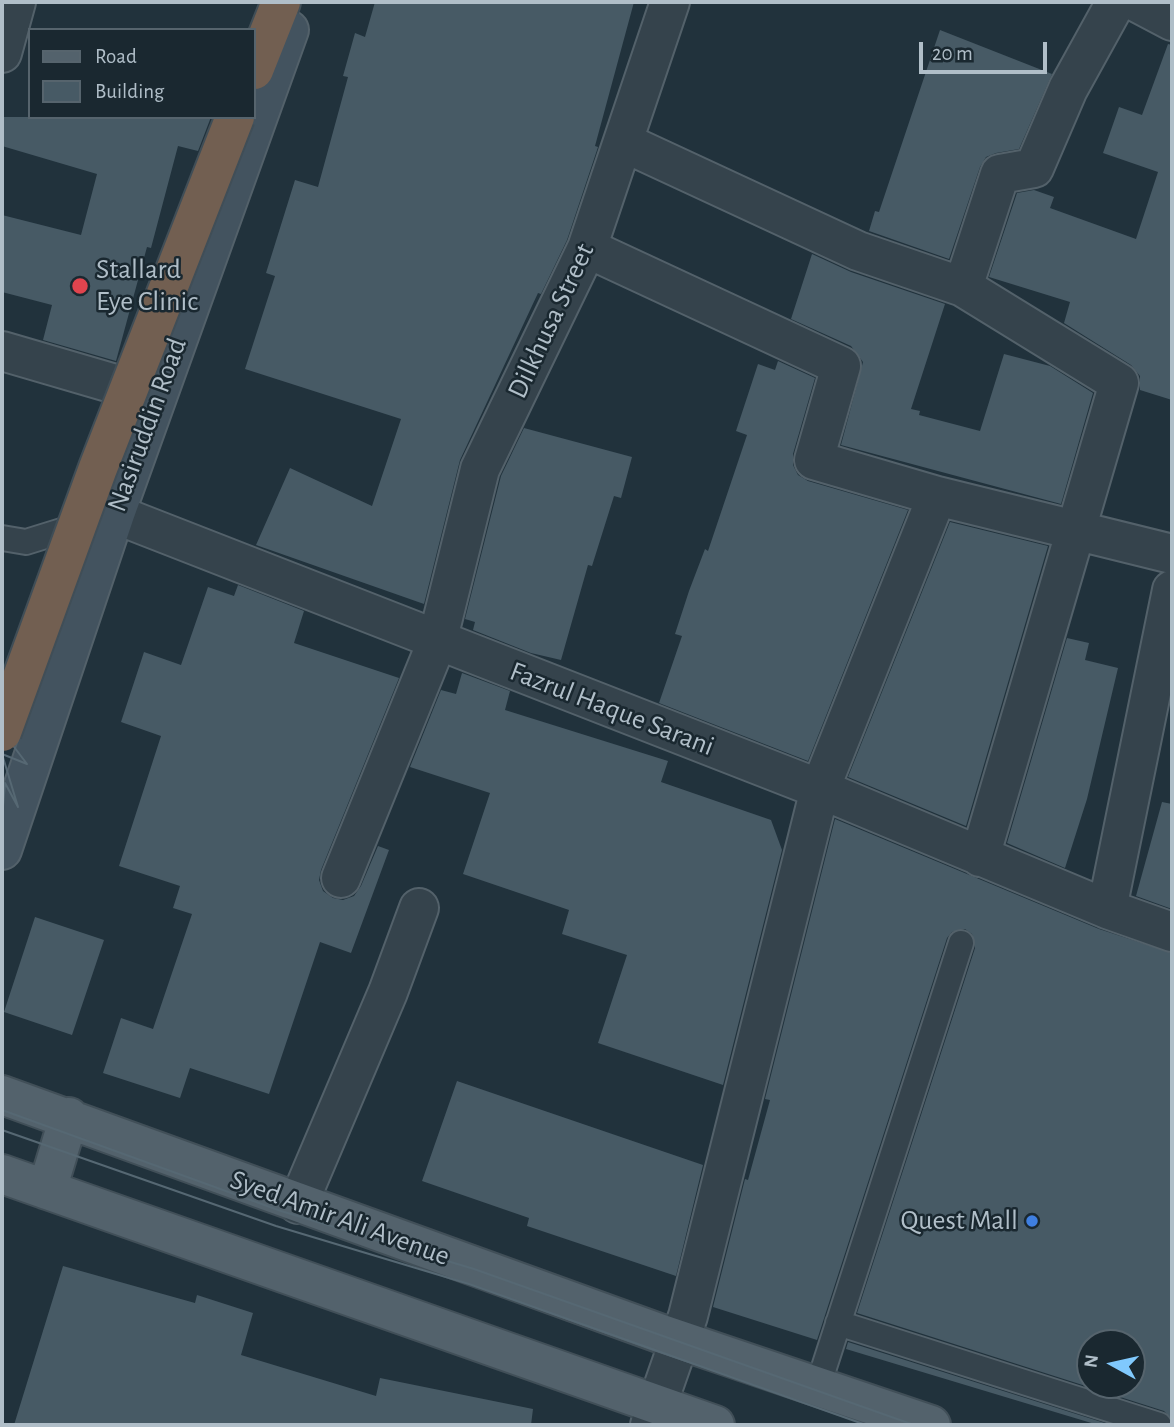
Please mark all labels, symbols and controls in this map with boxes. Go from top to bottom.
legend [28,28,256,119]
scale bar [922,28,1050,72]
text: 20 m [932,43,973,64]
text: Road [95,46,137,67]
text: Building [95,81,164,102]
street label: Dilkhusa Street [500,238,602,404]
place label: Stallard Eye Clinic [96,253,198,319]
marker: Stallard Eye Clinic [70,276,90,296]
street label: Nasiruddin Road [100,334,194,516]
street label: Fazrul Haque Sarani [505,655,719,763]
street label: Syed Amir Ali Avenue [226,1163,454,1273]
place label: Quest Mall [900,1204,1018,1238]
marker: Quest Mall [1024,1213,1040,1229]
north arrow [1076,1329,1146,1399]
text: N [1081,1353,1102,1369]

